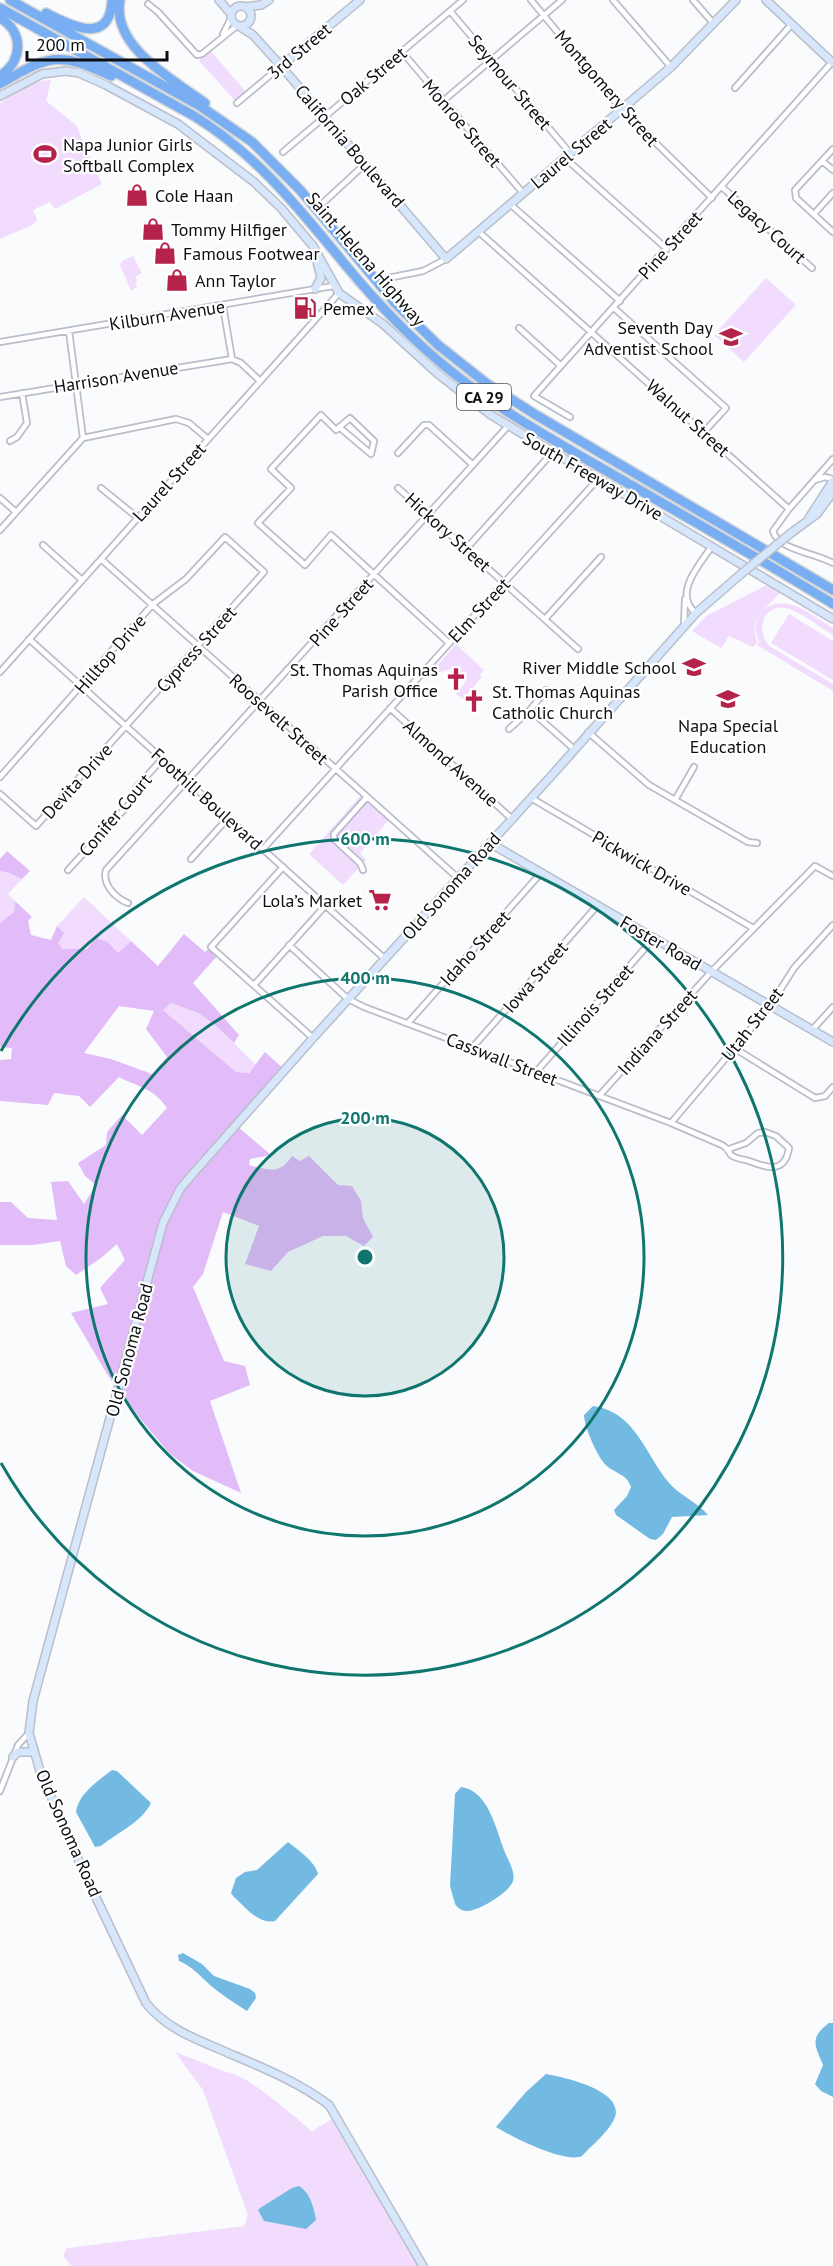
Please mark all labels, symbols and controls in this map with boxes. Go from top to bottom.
street label: 3rd Street [262,18,336,84]
scale bar [27,24,166,62]
street label: Montgomery Street [550,25,664,151]
street label: Seymour Street [463,30,557,134]
text: 200 m [36,33,85,56]
street label: Oak Street [335,41,411,111]
street label: Monroe Street [417,74,507,172]
street label: California Boulevard [290,80,410,212]
street label: Laurel Street [526,112,616,194]
place label: Napa Junior Girls Softball Complex [63,133,194,177]
sports icon: Napa Junior Girls Softball Complex [32,141,58,167]
shop icon: Cole Haan [124,182,150,208]
place label: Cole Haan [155,184,233,207]
street label: Legacy Court [723,186,811,268]
street label: Saint Helena Highway [301,187,431,331]
street label: Pine Street [633,206,707,284]
shop icon: Tommy Hilfiger [140,216,166,242]
place label: Tommy Hilfiger [171,218,287,241]
shop icon: Famous Footwear [152,240,178,266]
place label: Famous Footwear [183,242,320,265]
shop icon: Ann Taylor [164,267,190,293]
place label: Ann Taylor [195,269,276,292]
street label: Kilburn Avenue [107,294,227,336]
fuel station icon: Pemex [292,295,318,321]
place label: Pemex [323,297,374,320]
place label: Seventh Day Adventist School [584,316,714,360]
school or university icon: Seventh Day Adventist School [718,324,744,350]
street label: Harrison Avenue [52,356,180,398]
street label: Walnut Street [641,374,735,462]
road number: CA 29 [457,384,511,410]
street label: South Freeway Drive [519,427,667,525]
street label: Laurel Street [127,438,211,526]
street label: Hickory Street [400,487,496,577]
street label: Pine Street [304,573,378,651]
street label: Elm Street [443,573,515,647]
street label: Cypress Street [151,601,241,697]
street label: Hilltop Drive [69,610,151,698]
school or university icon: River Middle School [681,654,707,680]
place label: River Middle School [522,656,677,679]
place label: St. Thomas Aquinas Parish Office [290,658,438,702]
church icon: St. Thomas Aquinas Parish Office [443,666,469,692]
street label: Roosevelt Street [225,669,333,769]
place label: St. Thomas Aquinas Catholic Church [492,680,640,724]
school or university icon: Napa Special Education [715,686,741,712]
church icon: St. Thomas Aquinas Catholic Church [461,688,487,714]
street label: Almond Avenue [399,714,503,812]
place label: Napa Special Education [678,714,779,758]
street label: Devita Drive [37,738,117,824]
street label: Foothill Boulevard [147,743,267,855]
street label: Conifer Court [74,769,156,861]
street label: Pickwick Drive [588,825,696,901]
text: 600 m [340,827,390,850]
street label: Old Sonoma Road [397,827,505,945]
supermarket icon: Lola’s Market [367,887,393,913]
place label: Lola’s Market [262,889,362,912]
street label: Idaho Street [435,905,515,991]
street label: Foster Road [616,910,706,976]
street label: Iowa Street [498,936,572,1018]
street label: Illinois Street [552,959,638,1051]
text: 400 m [340,966,390,989]
street label: Utah Street [716,982,788,1066]
street label: Indiana Street [612,984,702,1080]
street label: Casswall Street [443,1027,561,1091]
text: 200 m [340,1106,390,1129]
centre of rings [355,1247,375,1267]
street label: Old Sonoma Road [100,1281,158,1419]
street label: Old Sonoma Road [31,1766,107,1900]

